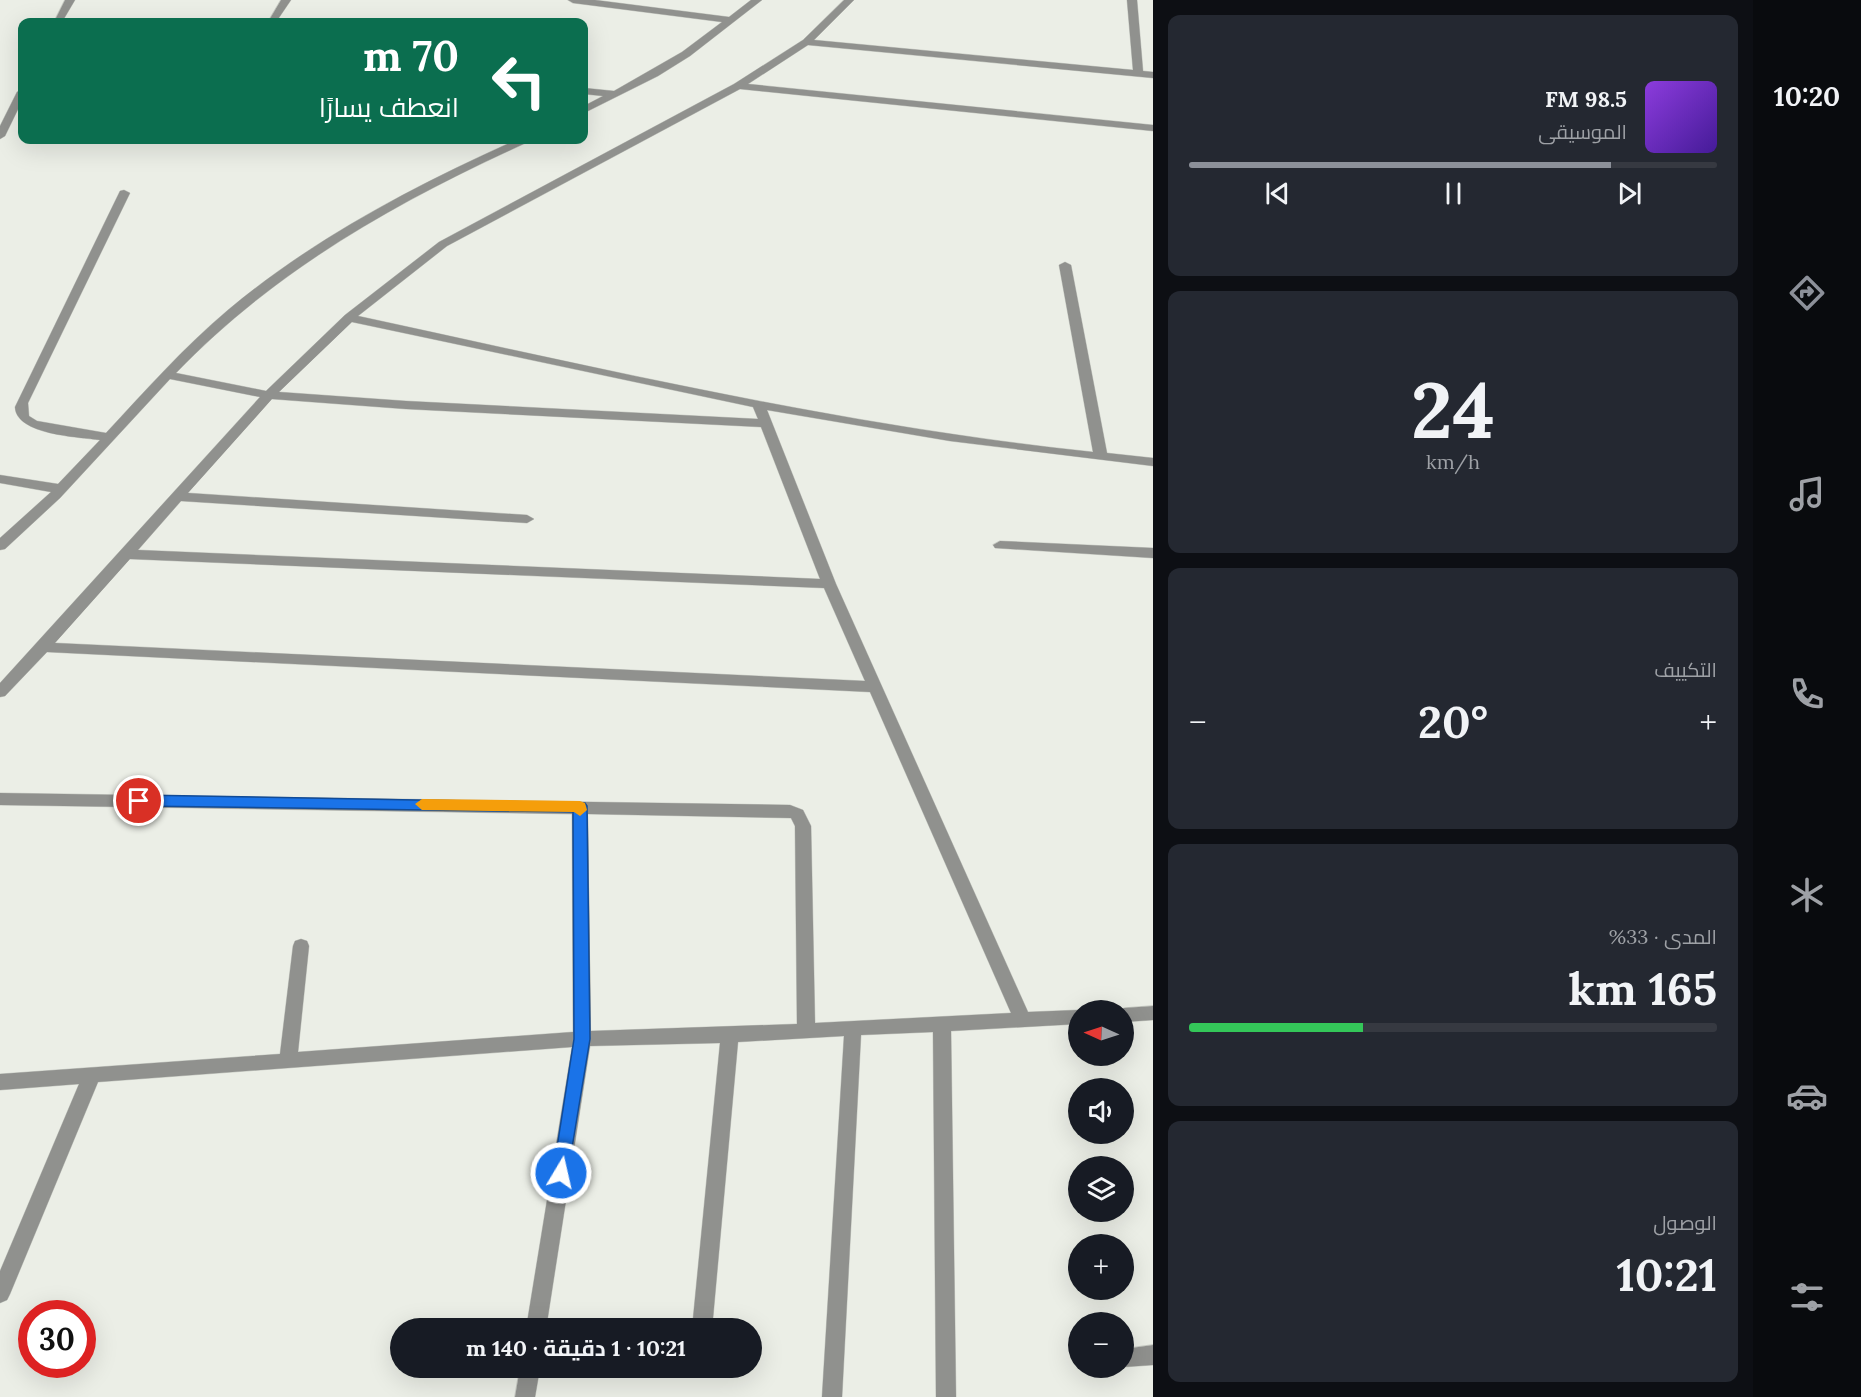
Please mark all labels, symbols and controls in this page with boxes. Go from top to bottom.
text: 70 m [363,29,459,83]
icon: left [480,42,558,120]
text: 10:20 [1774,79,1840,113]
text: 98.5 FM [1545,85,1627,113]
text: انعطف يسارًا [319,90,459,124]
text: الموسيقى [1538,119,1627,144]
icon: previous [1261,177,1294,210]
icon: pause [1437,177,1470,210]
icon: next [1613,177,1646,210]
icon: directions [1786,272,1828,314]
text: 24 [1411,360,1495,459]
text: km/h [1426,449,1480,474]
icon: music [1786,473,1828,515]
text: التكييف [1654,657,1717,682]
icon: phone [1786,673,1828,715]
text: 20° [1418,693,1488,750]
text: − [1189,701,1207,743]
text: + [1699,701,1717,743]
pin [113,775,164,826]
icon: arrive [122,784,155,817]
icon: climate [1786,874,1828,916]
text: المدى · 33% [1609,924,1717,949]
text: 165 km [1569,960,1717,1017]
north arrow [1068,1000,1134,1066]
map controls [1068,1000,1134,1378]
icon: car [1786,1075,1828,1117]
button: sound [1068,1078,1134,1144]
position arrow [529,1141,593,1205]
button: layers [1068,1156,1134,1222]
text: الوصول [1653,1210,1717,1235]
button: + [1068,1234,1134,1300]
text: 10:21 [1617,1246,1717,1303]
icon: filters [1786,1276,1828,1318]
speed limit sign: 30 [18,1300,96,1378]
button: − [1068,1312,1134,1378]
text: 10:21 · 1 دقيقة · 140 m [466,1334,686,1362]

